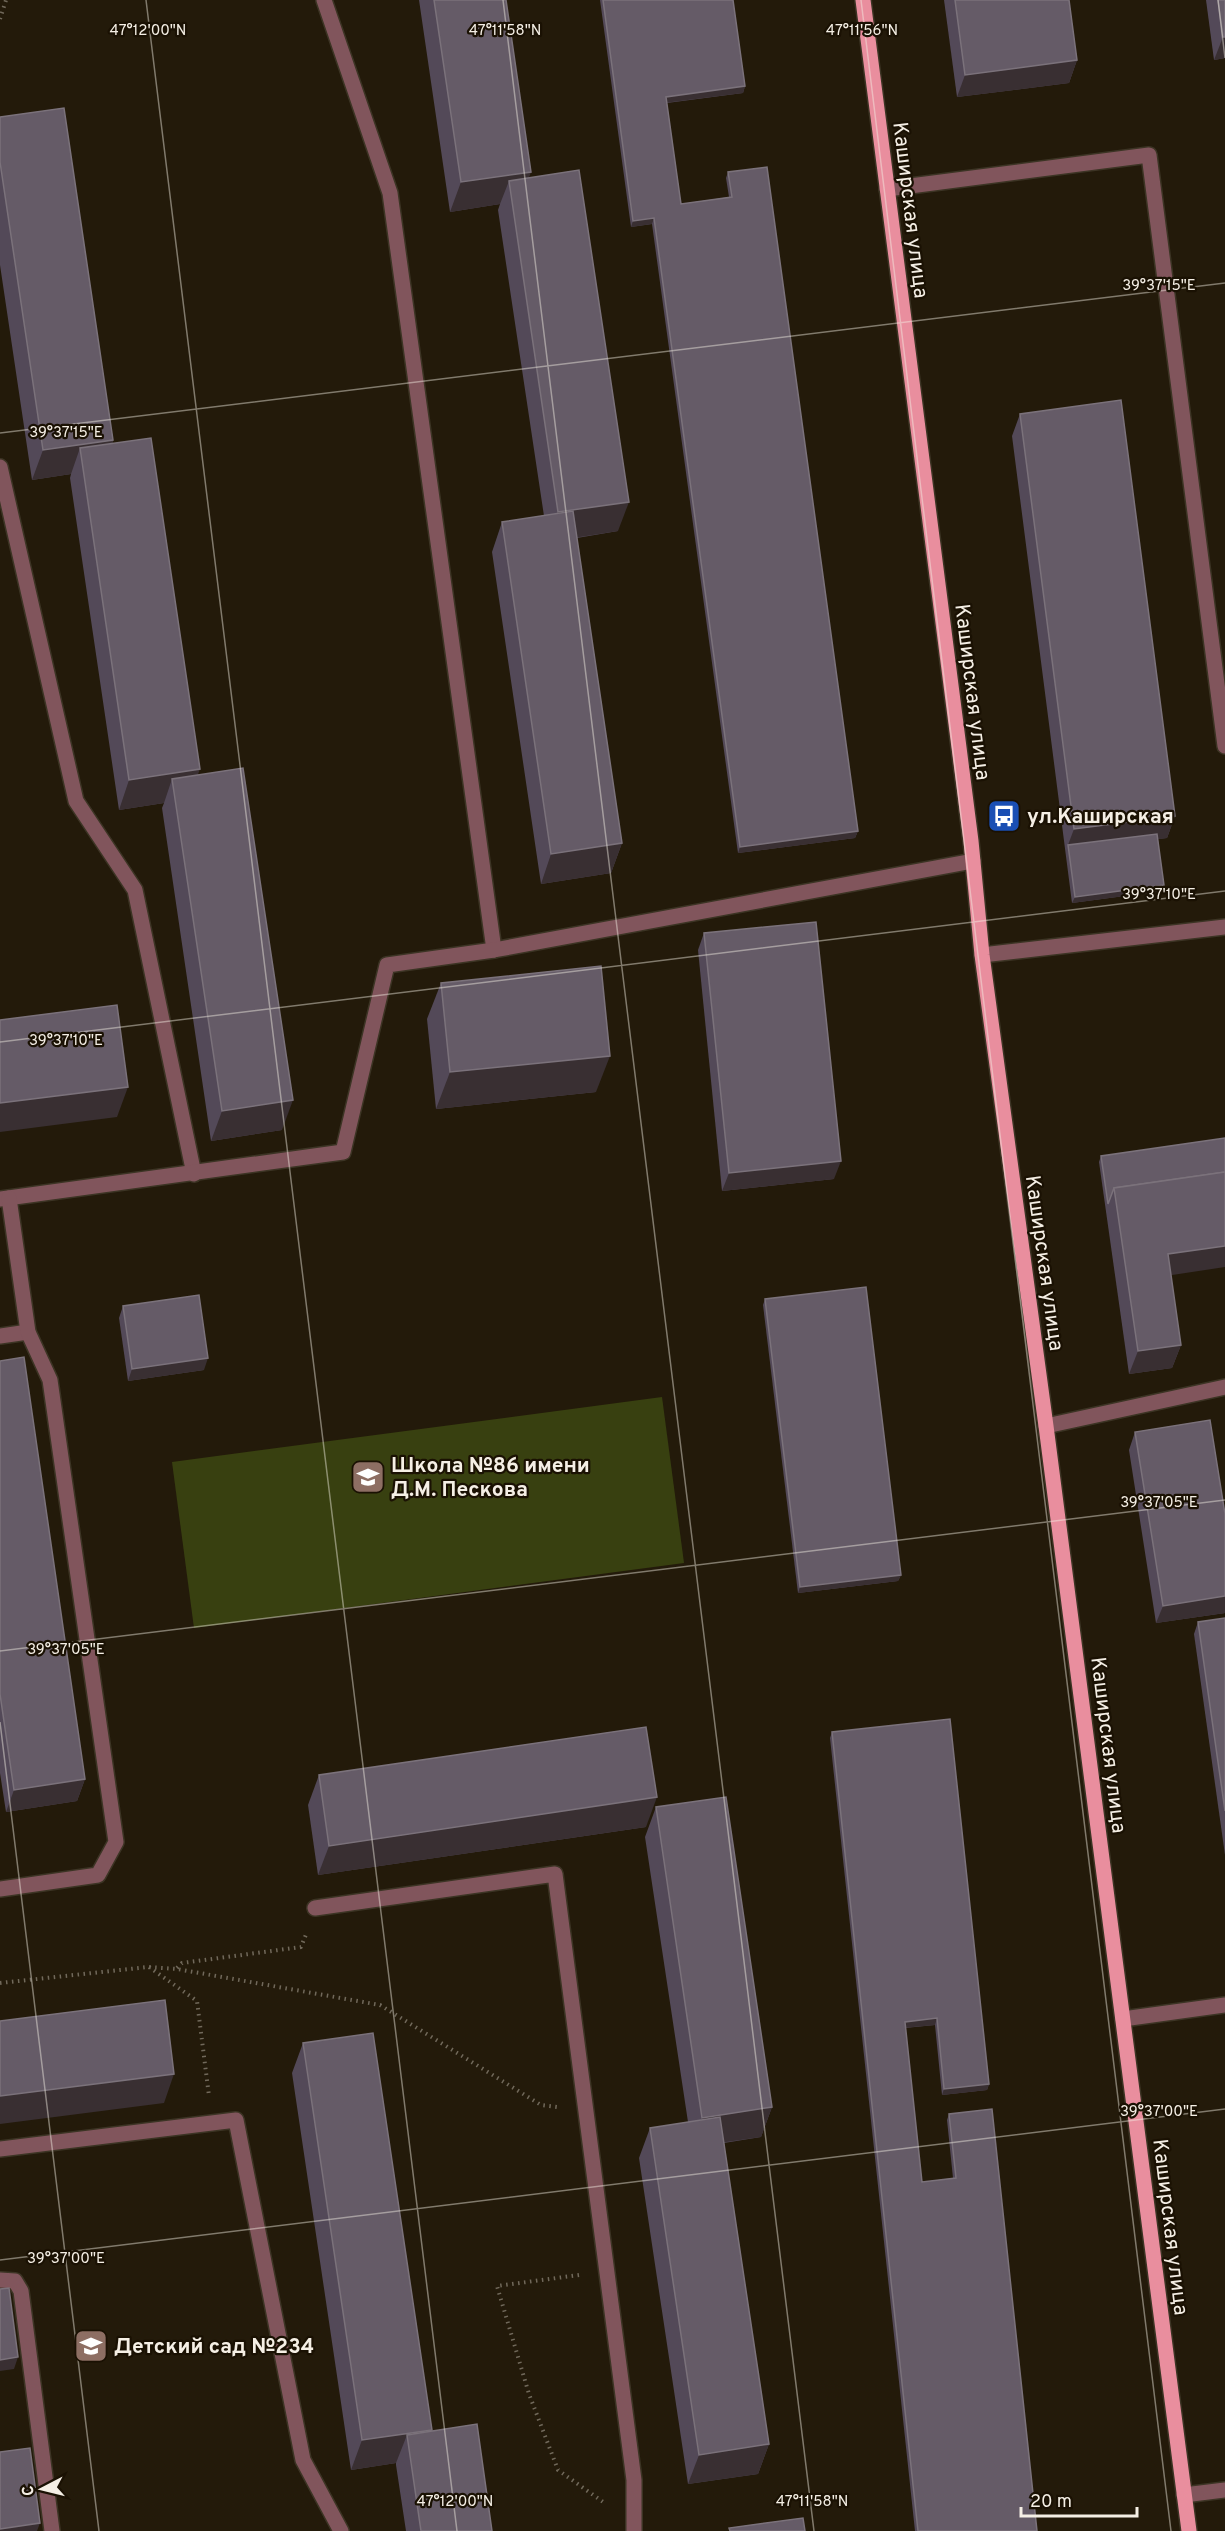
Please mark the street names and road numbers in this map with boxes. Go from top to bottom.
street label: Каширская улица [885,121,934,300]
street label: Каширская улица [947,603,996,782]
street label: Каширская улица [1018,1174,1069,1353]
street label: Каширская улица [1083,1656,1132,1835]
street label: Каширская улица [1145,2138,1194,2317]

